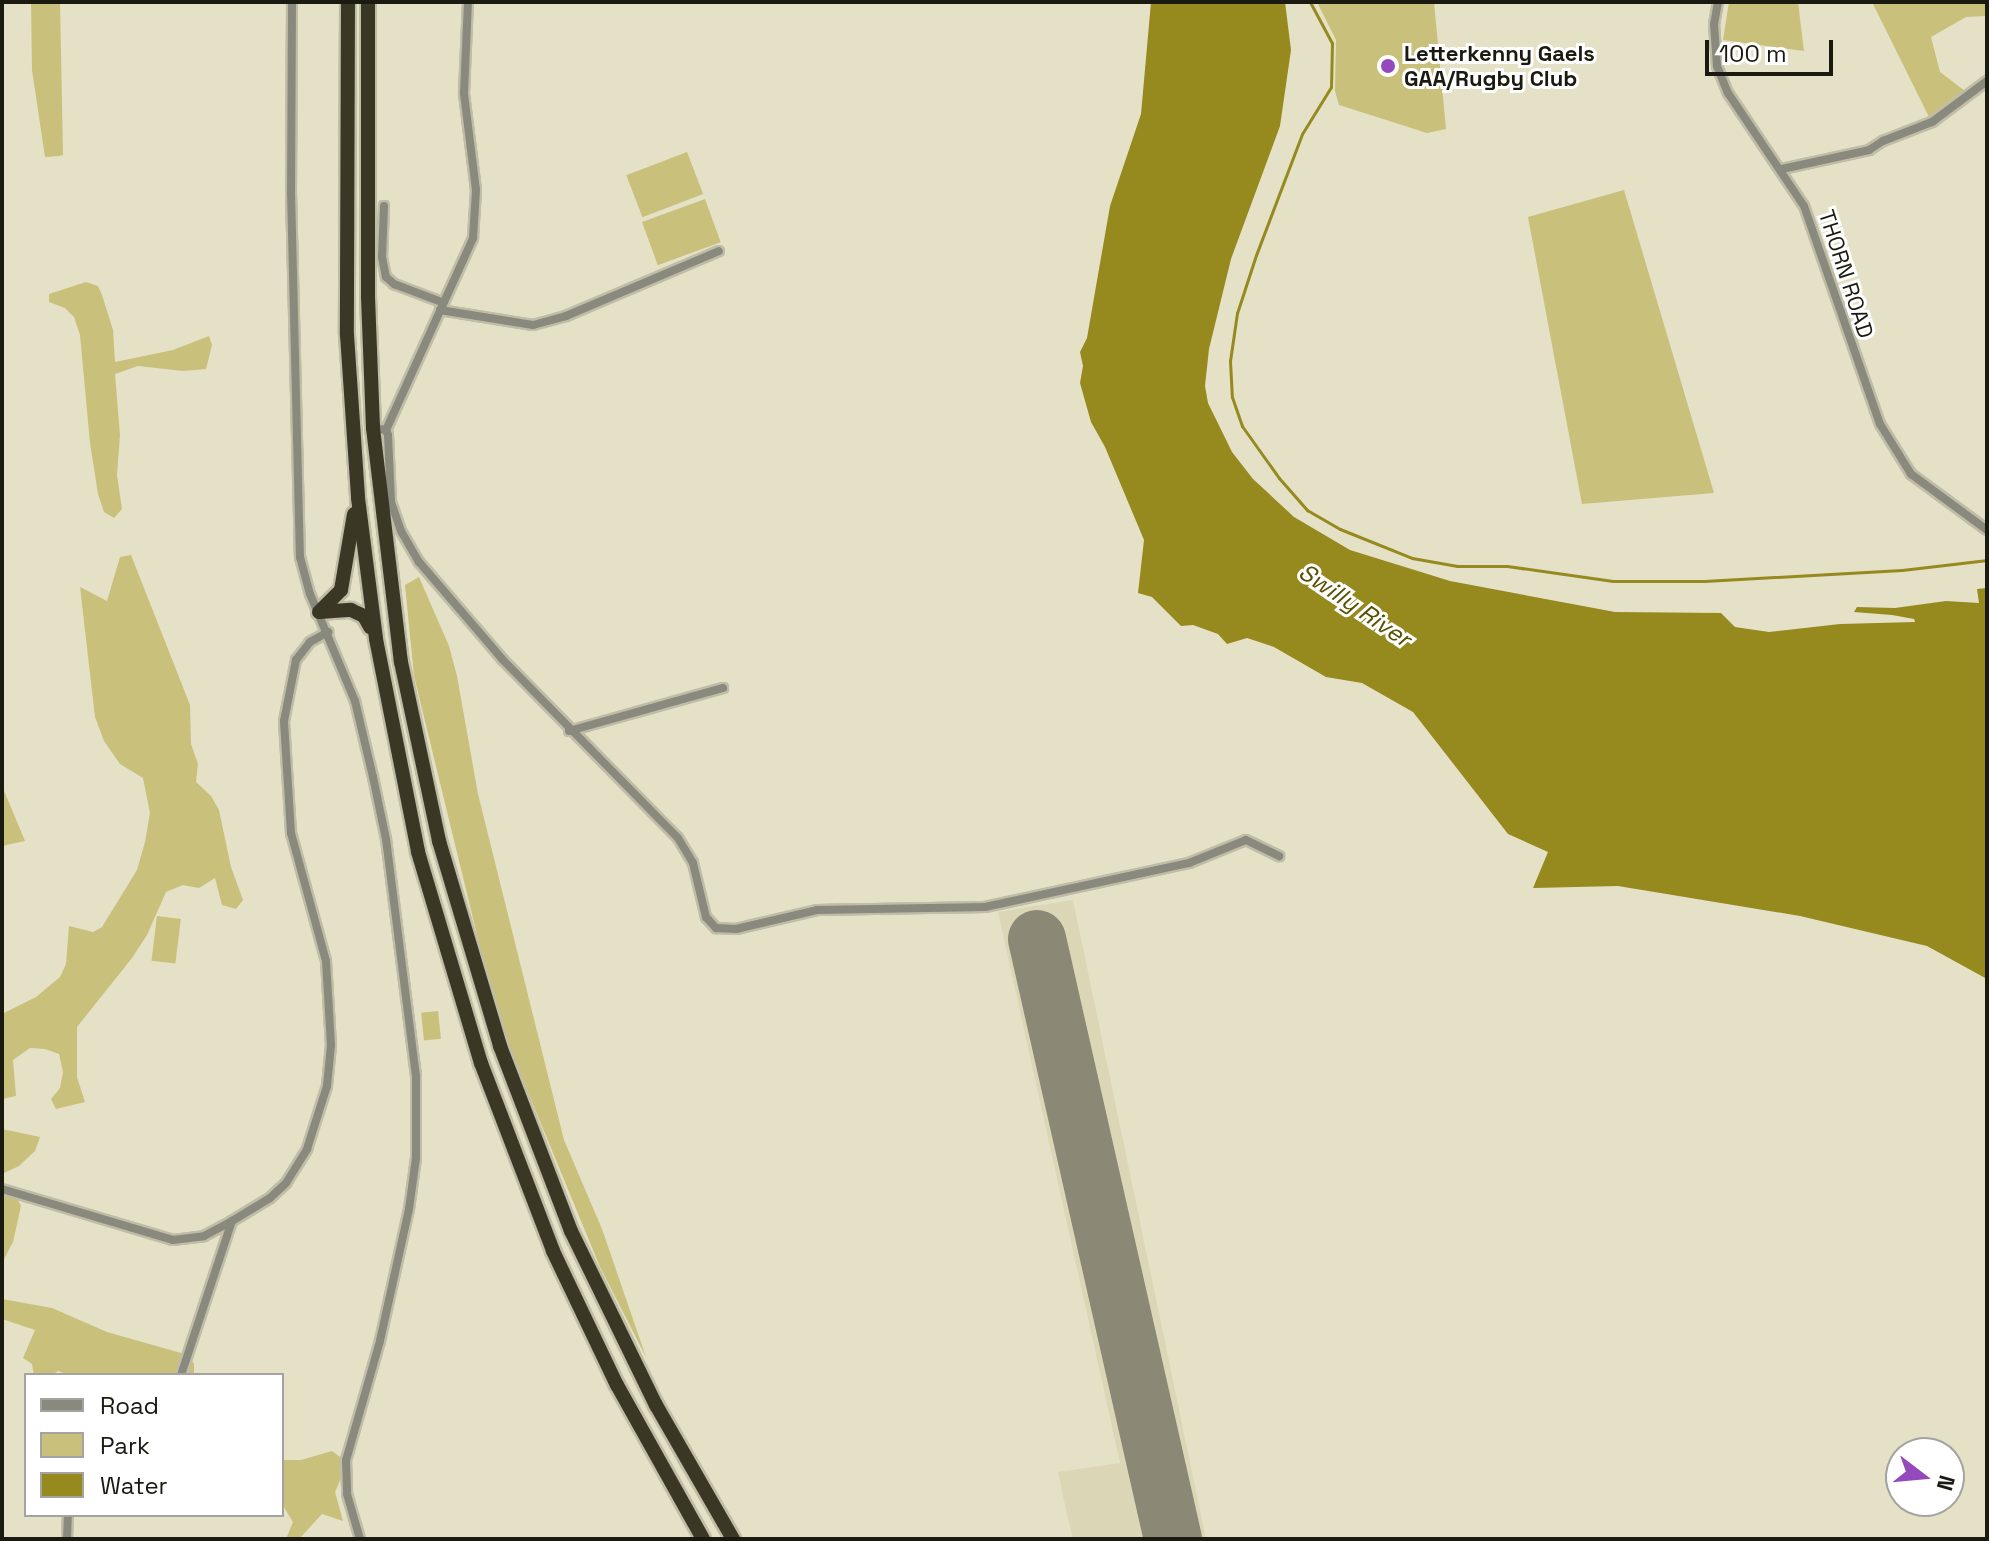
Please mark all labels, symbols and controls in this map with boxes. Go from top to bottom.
scale bar [1709,24,1837,74]
text: 100 m [1719,38,1787,69]
place label: Letterkenny Gaels GAA/Rugby Club [1404,40,1595,92]
marker: Letterkenny Gaels GAA/Rugby Club [1379,57,1397,75]
street label: THORN ROAD [1813,207,1879,341]
water label: Swilly River [1293,557,1417,653]
legend [24,1373,284,1517]
text: Road [100,1390,159,1421]
text: Park [100,1430,150,1461]
north arrow [1885,1437,1965,1517]
text: Water [100,1470,168,1501]
text: N [1931,1472,1962,1494]

